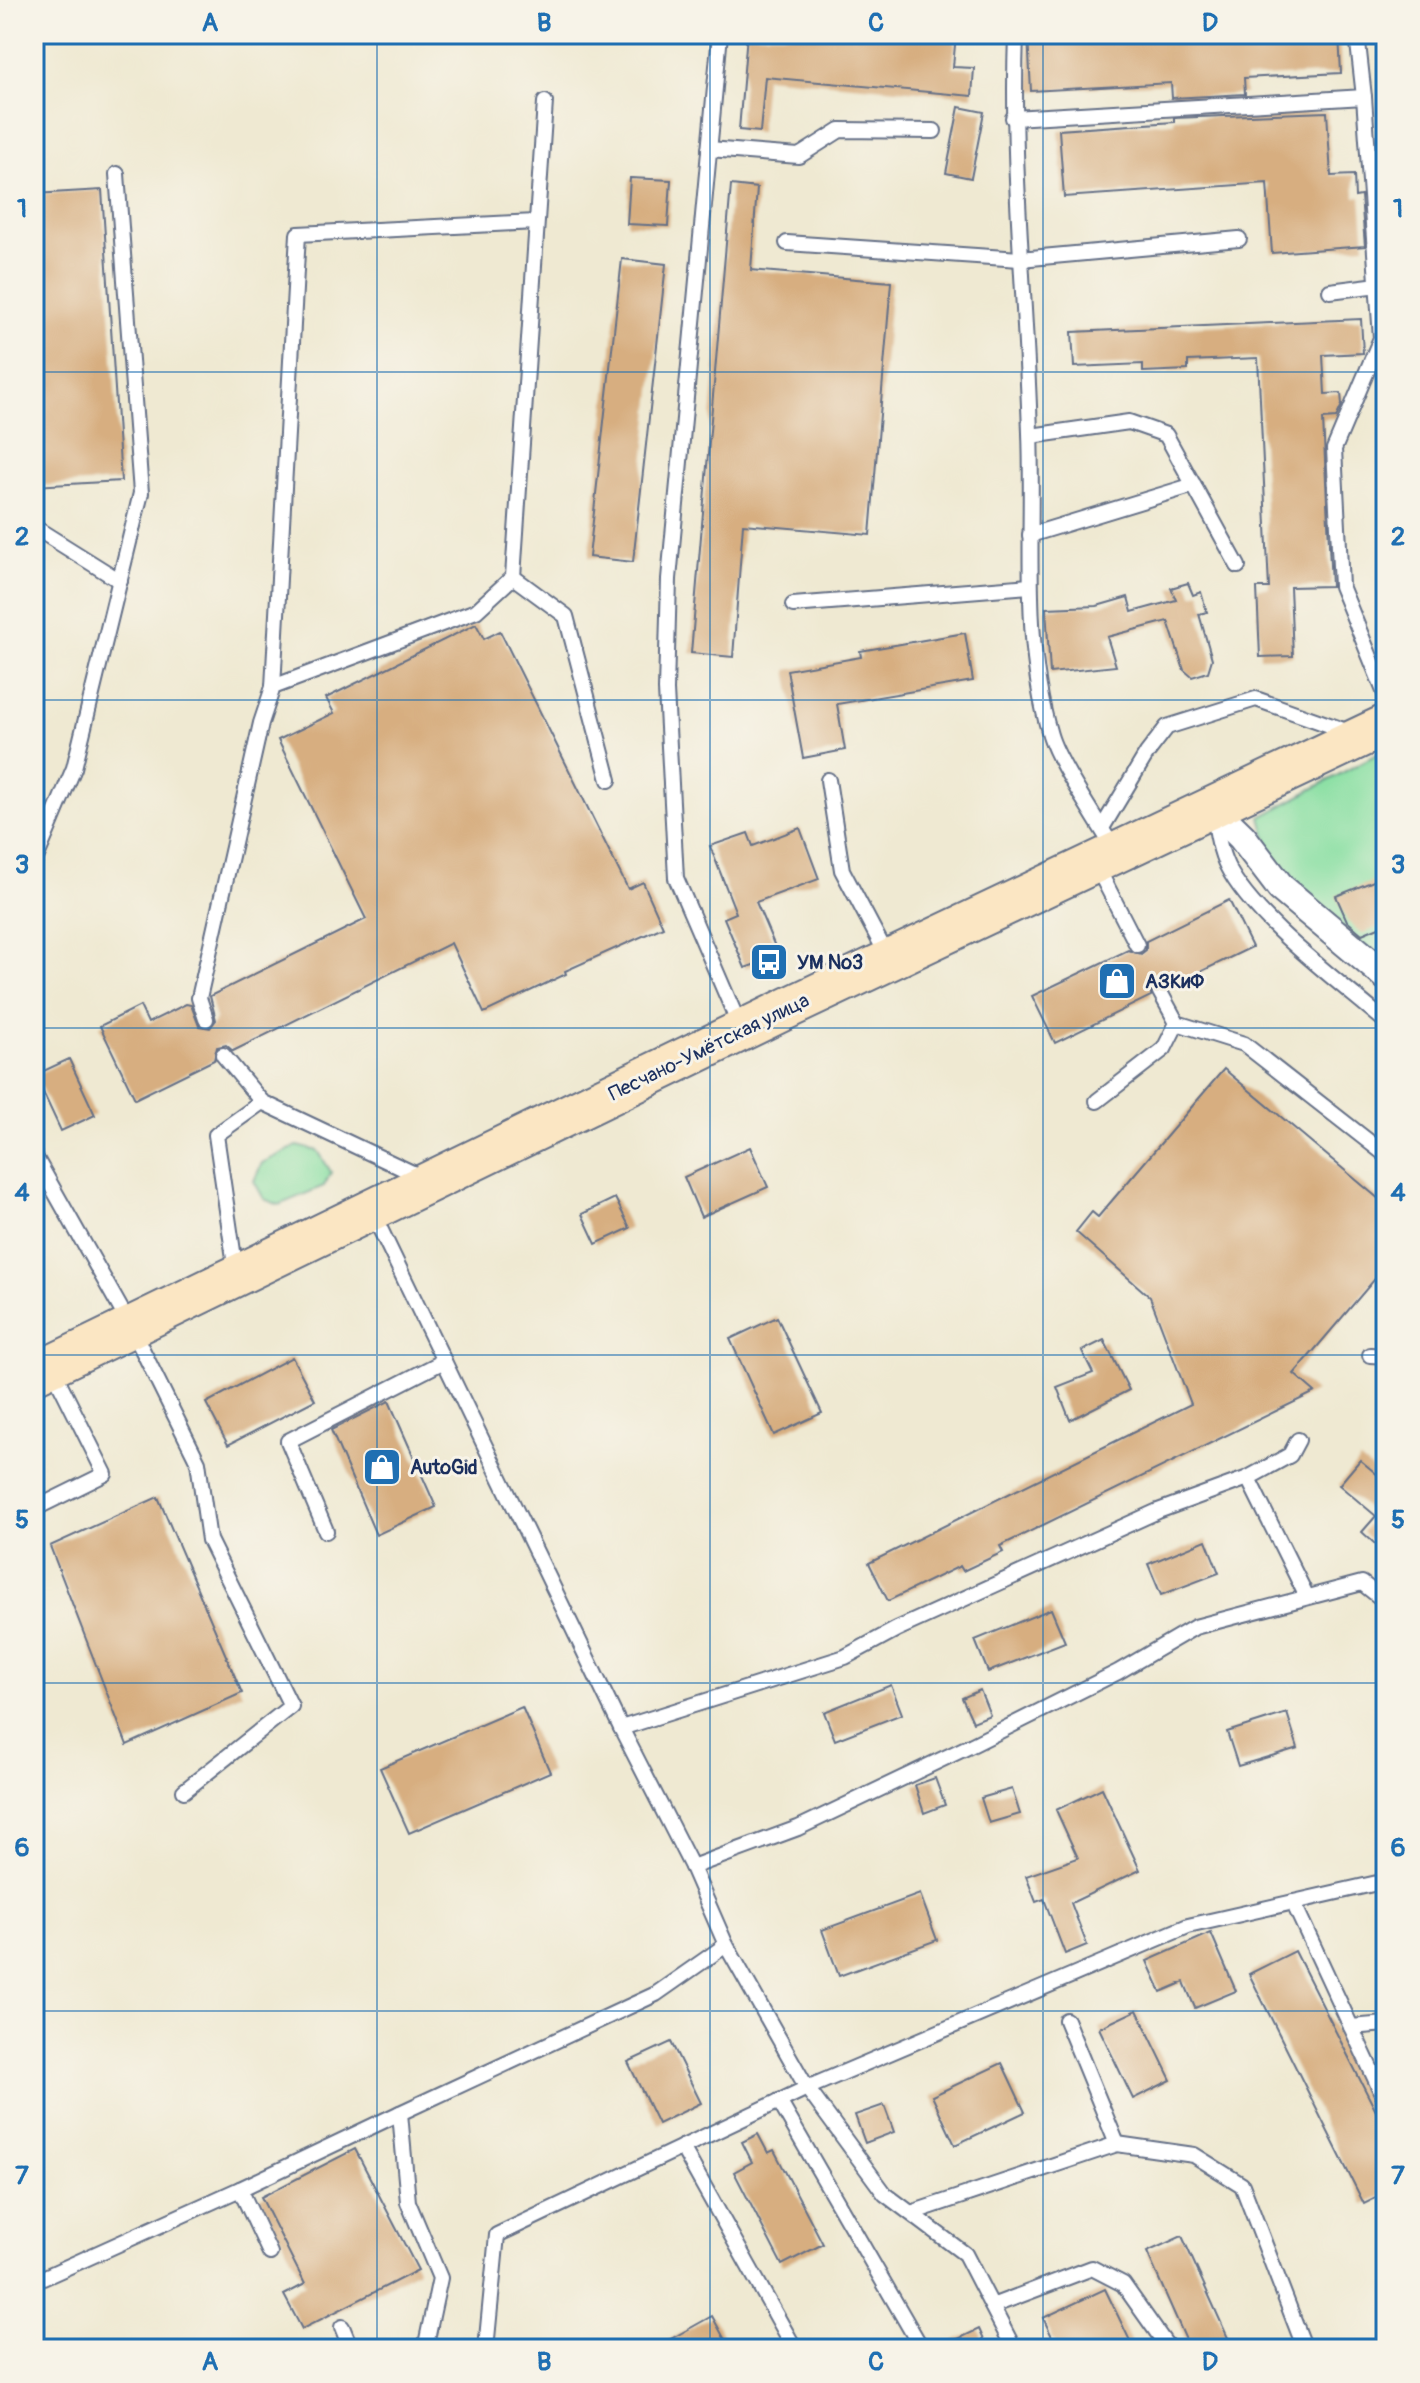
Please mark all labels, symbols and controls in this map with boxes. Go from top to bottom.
text: A [202,7,219,39]
text: B [537,7,551,39]
text: C [868,7,884,39]
text: D [1202,7,1218,39]
text: 1 [17,193,27,225]
text: 1 [1393,193,1403,225]
text: 2 [15,521,29,553]
text: 2 [1391,521,1405,553]
text: 3 [15,849,29,881]
text: 3 [1391,849,1405,881]
bus stop icon: УМ №3 [748,941,790,983]
place label: УМ №3 [797,950,863,975]
shop icon: АЗКиФ [1096,960,1138,1002]
place label: АЗКиФ [1145,969,1204,994]
street label: Песчано-Умётская улица [605,988,813,1106]
text: 4 [14,1177,30,1209]
text: 4 [1390,1177,1406,1209]
shop icon: AutoGid [361,1446,403,1488]
place label: AutoGid [410,1455,478,1480]
text: 5 [15,1504,29,1536]
text: 5 [1391,1504,1405,1536]
text: 6 [14,1832,30,1864]
text: 6 [1390,1832,1406,1864]
text: 7 [15,2160,29,2192]
text: 7 [1391,2160,1405,2192]
text: A [202,2346,219,2378]
text: B [537,2346,551,2378]
text: C [868,2346,884,2378]
text: D [1202,2346,1218,2378]

